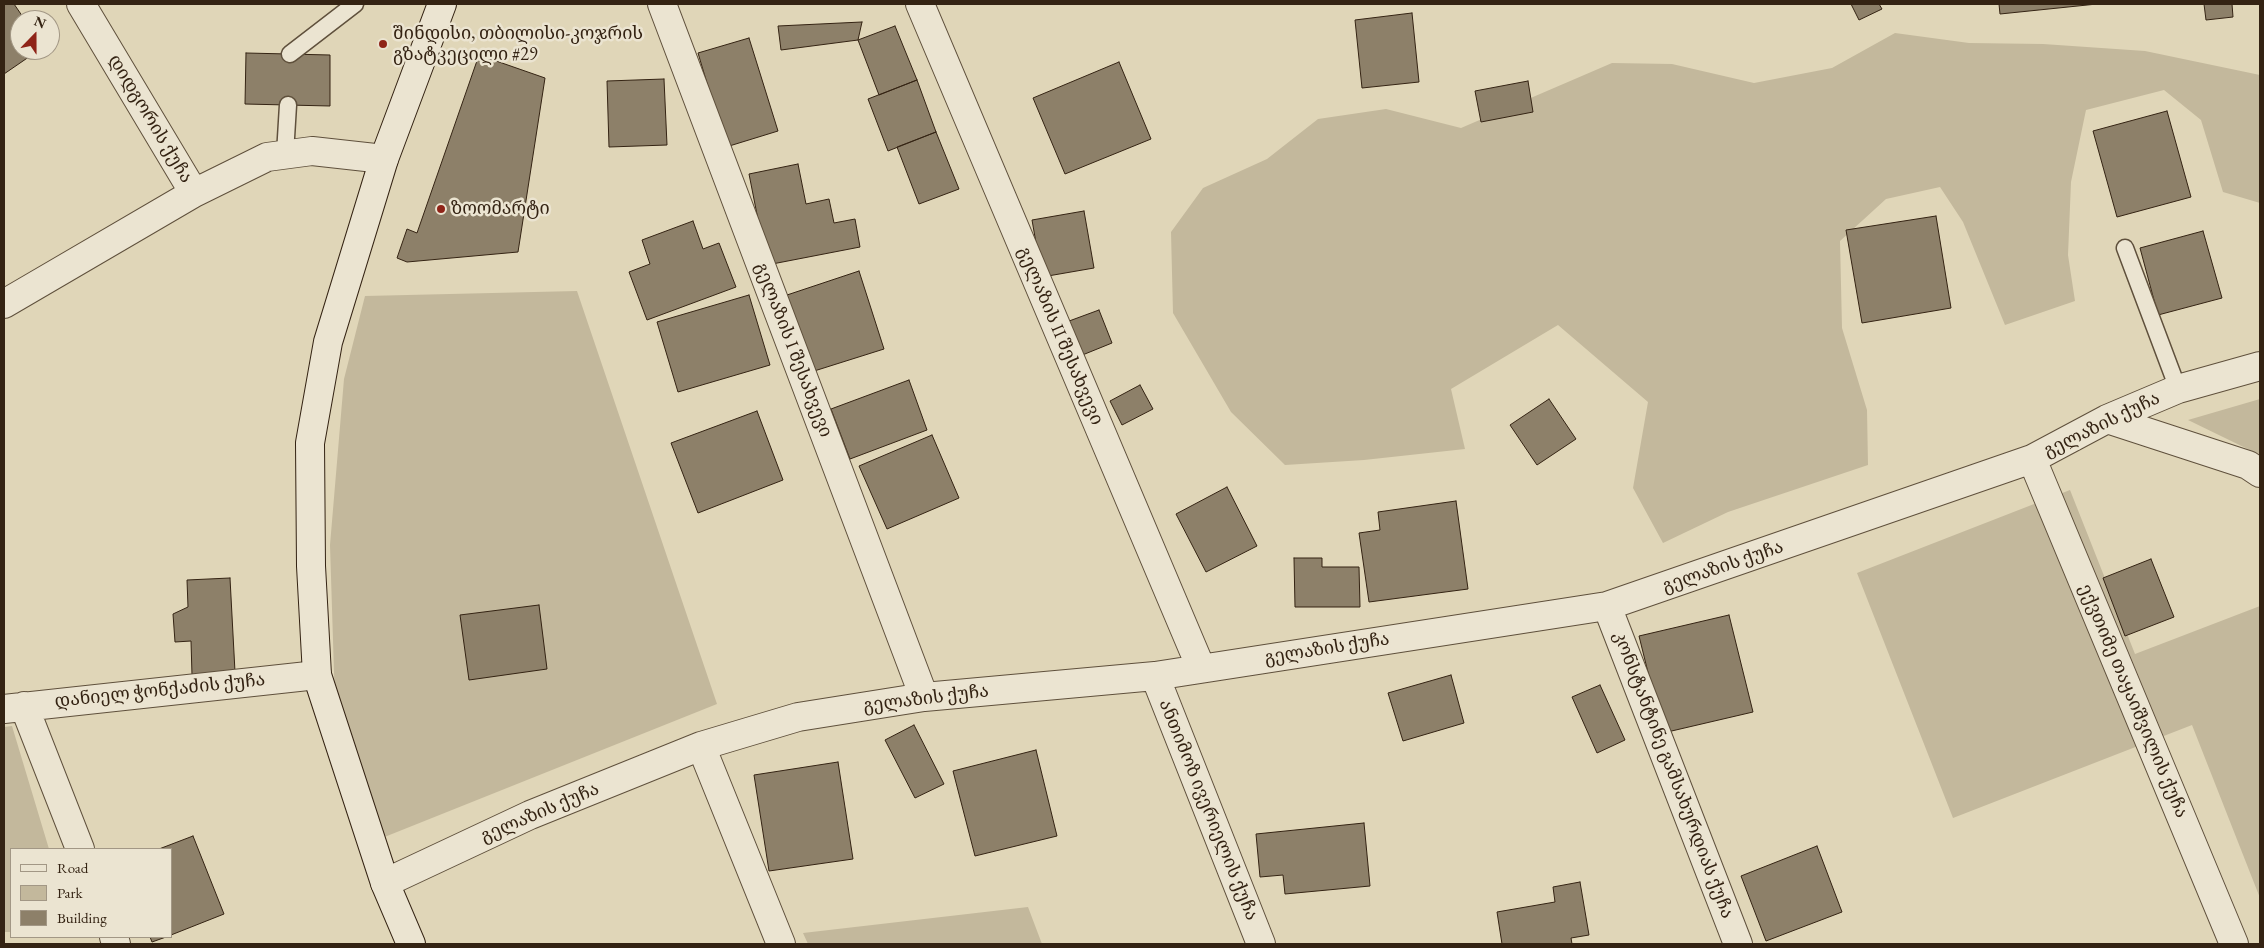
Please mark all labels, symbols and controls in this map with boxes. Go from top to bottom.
north arrow [10,10,60,60]
text: N [32,12,49,32]
place label: შინდისი, თბილისი-კოჯრის გზატკეცილი #29 [393,23,643,66]
marker: შინდისი, თბილისი-კოჯრის გზატკეცილი #29 [377,38,389,50]
street label: დიდგორის ქუჩა [103,51,197,187]
place label: ზოომარტი [451,198,550,220]
marker: ზოომარტი [435,203,447,215]
street label: გელაზის II შესახვევი [1013,244,1107,428]
street label: გელაზის I შესახვევი [750,260,836,440]
street label: გელაზის ქუჩა [2040,388,2164,462]
street label: გელაზის ქუჩა [1660,536,1786,598]
street label: ექვთიმე თაყაიშვილის ქუჩა [2074,581,2192,821]
street label: გელაზის ქუჩა [1263,628,1391,670]
street label: კონსტანტინე გამსახურდიას ქუჩა [1608,628,1738,922]
street label: დანიელ ჭონქაძის ქუჩა [54,669,266,713]
street label: გელაზის ქუჩა [862,681,990,717]
street label: ანთიმოზ ივერიელის ქუჩა [1154,696,1262,924]
street label: გელაზის ქუჩა [478,778,602,848]
legend [10,848,172,938]
text: Road [57,858,88,877]
text: Park [57,883,83,902]
text: Building [57,908,107,927]

